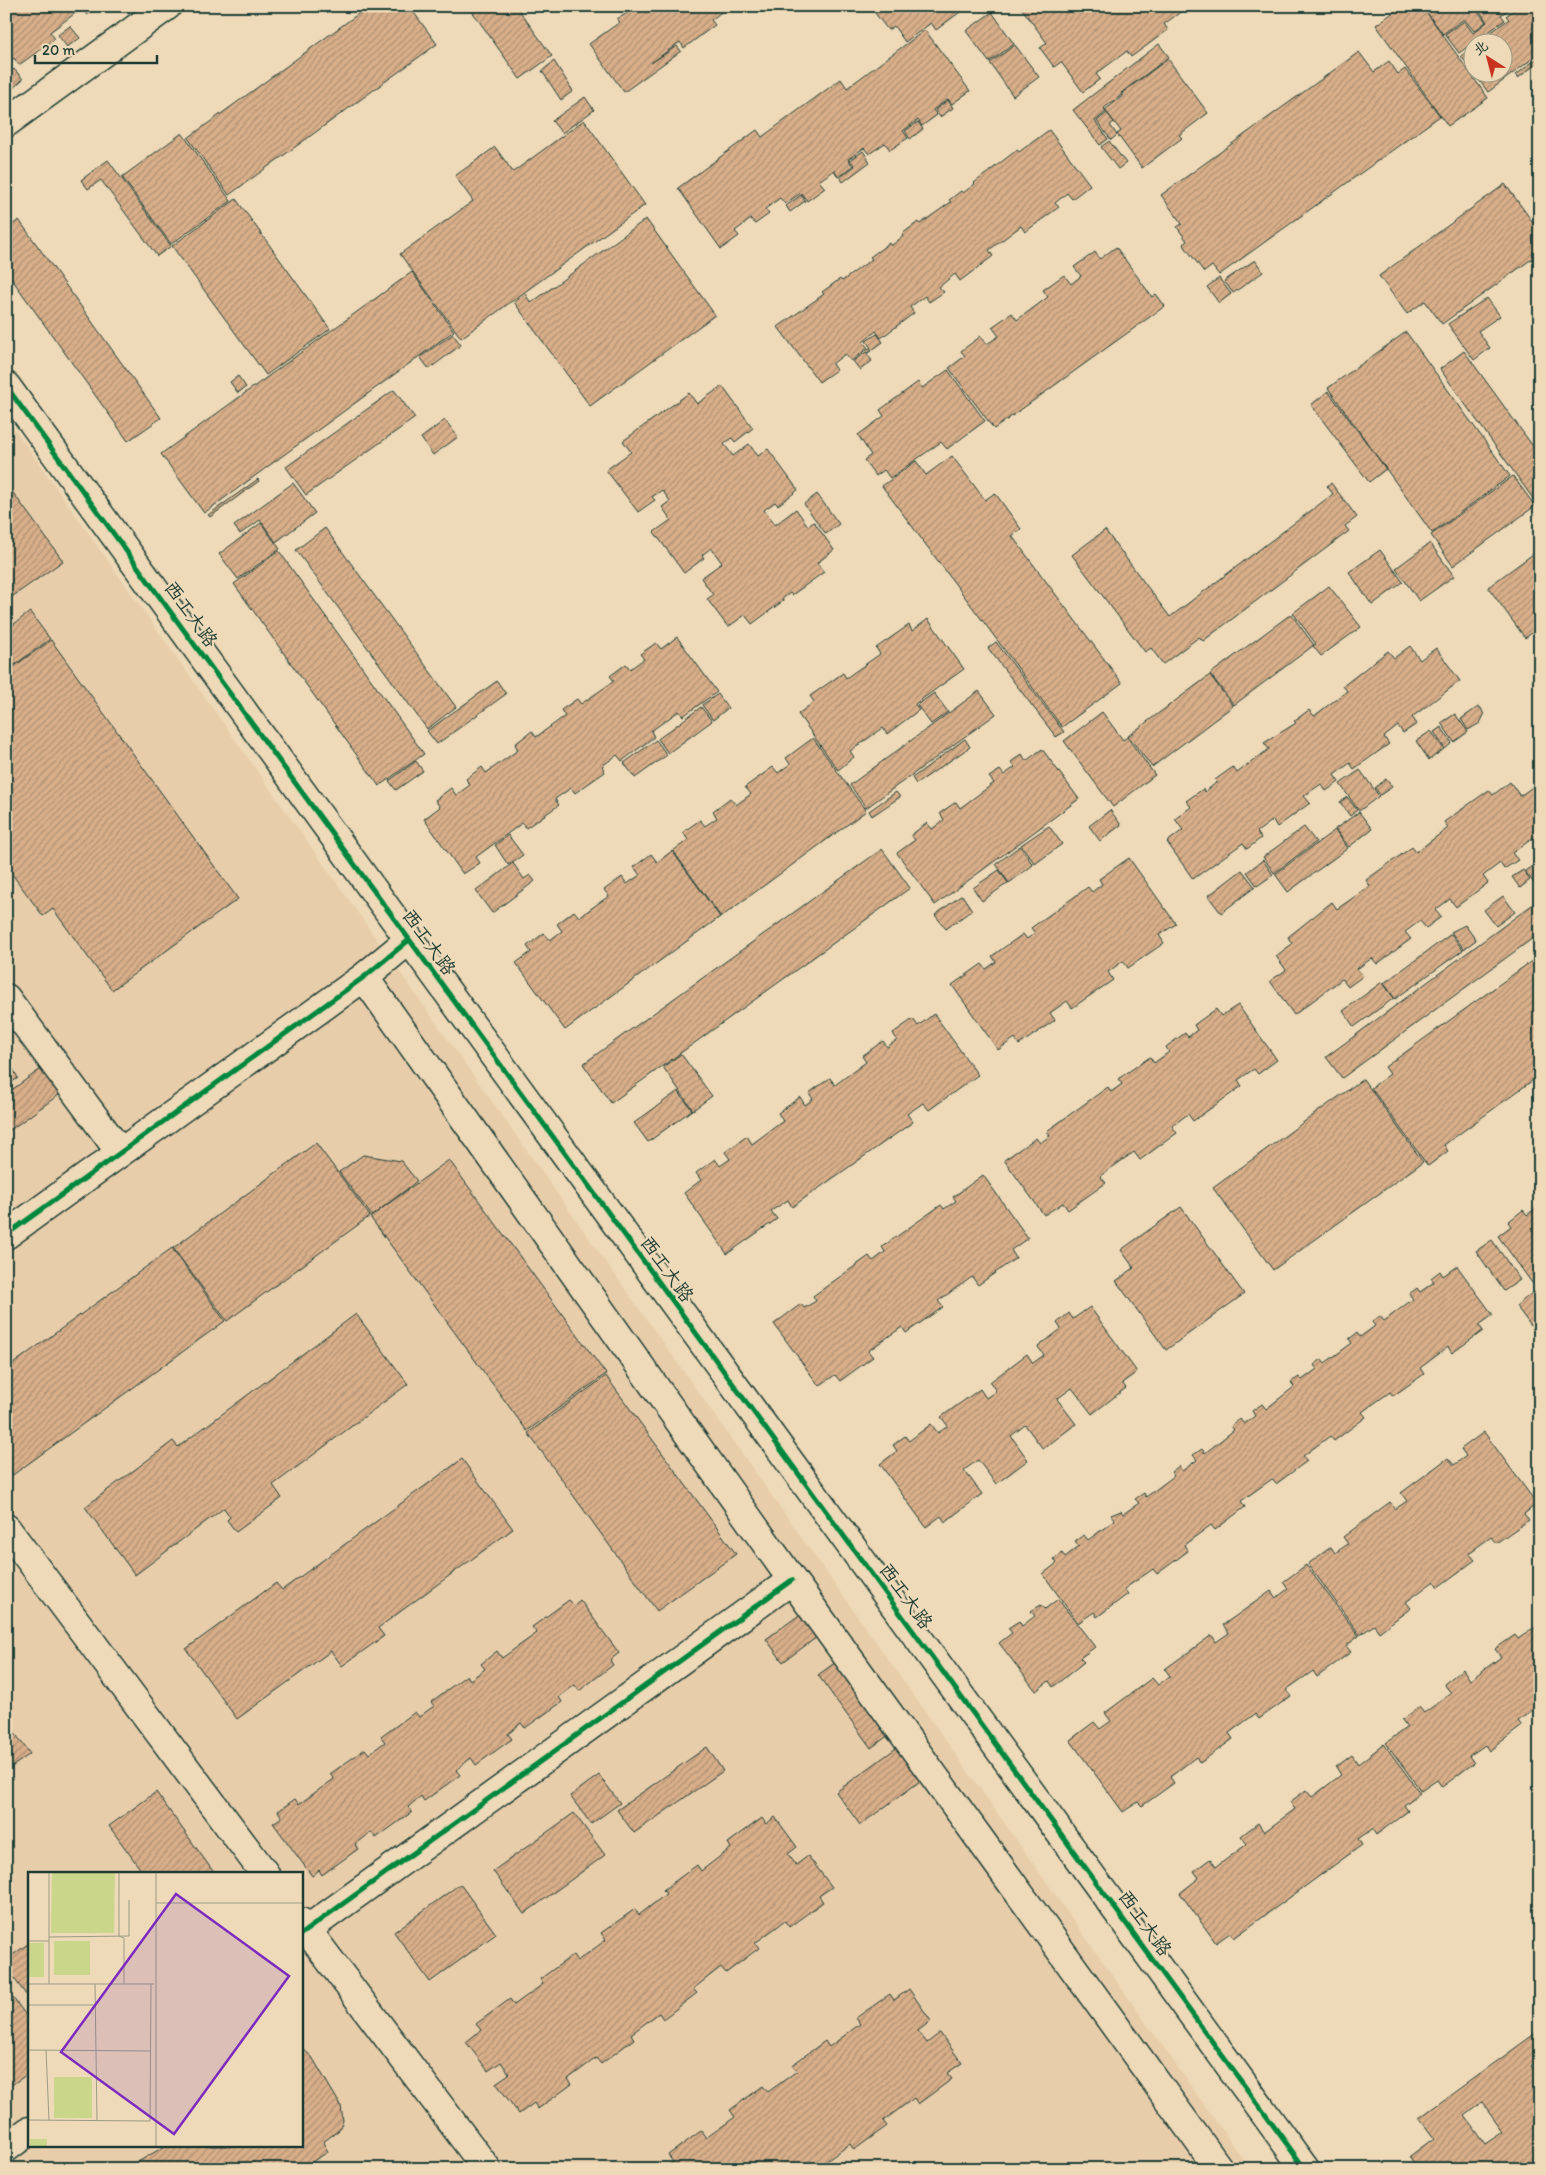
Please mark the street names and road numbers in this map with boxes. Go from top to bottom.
street label: 西工大路 [159,576,223,652]
street label: 西工大路 [397,904,461,980]
street label: 西工大路 [635,1231,699,1307]
street label: 西工大路 [874,1558,938,1634]
street label: 西工大路 [1113,1885,1177,1961]

